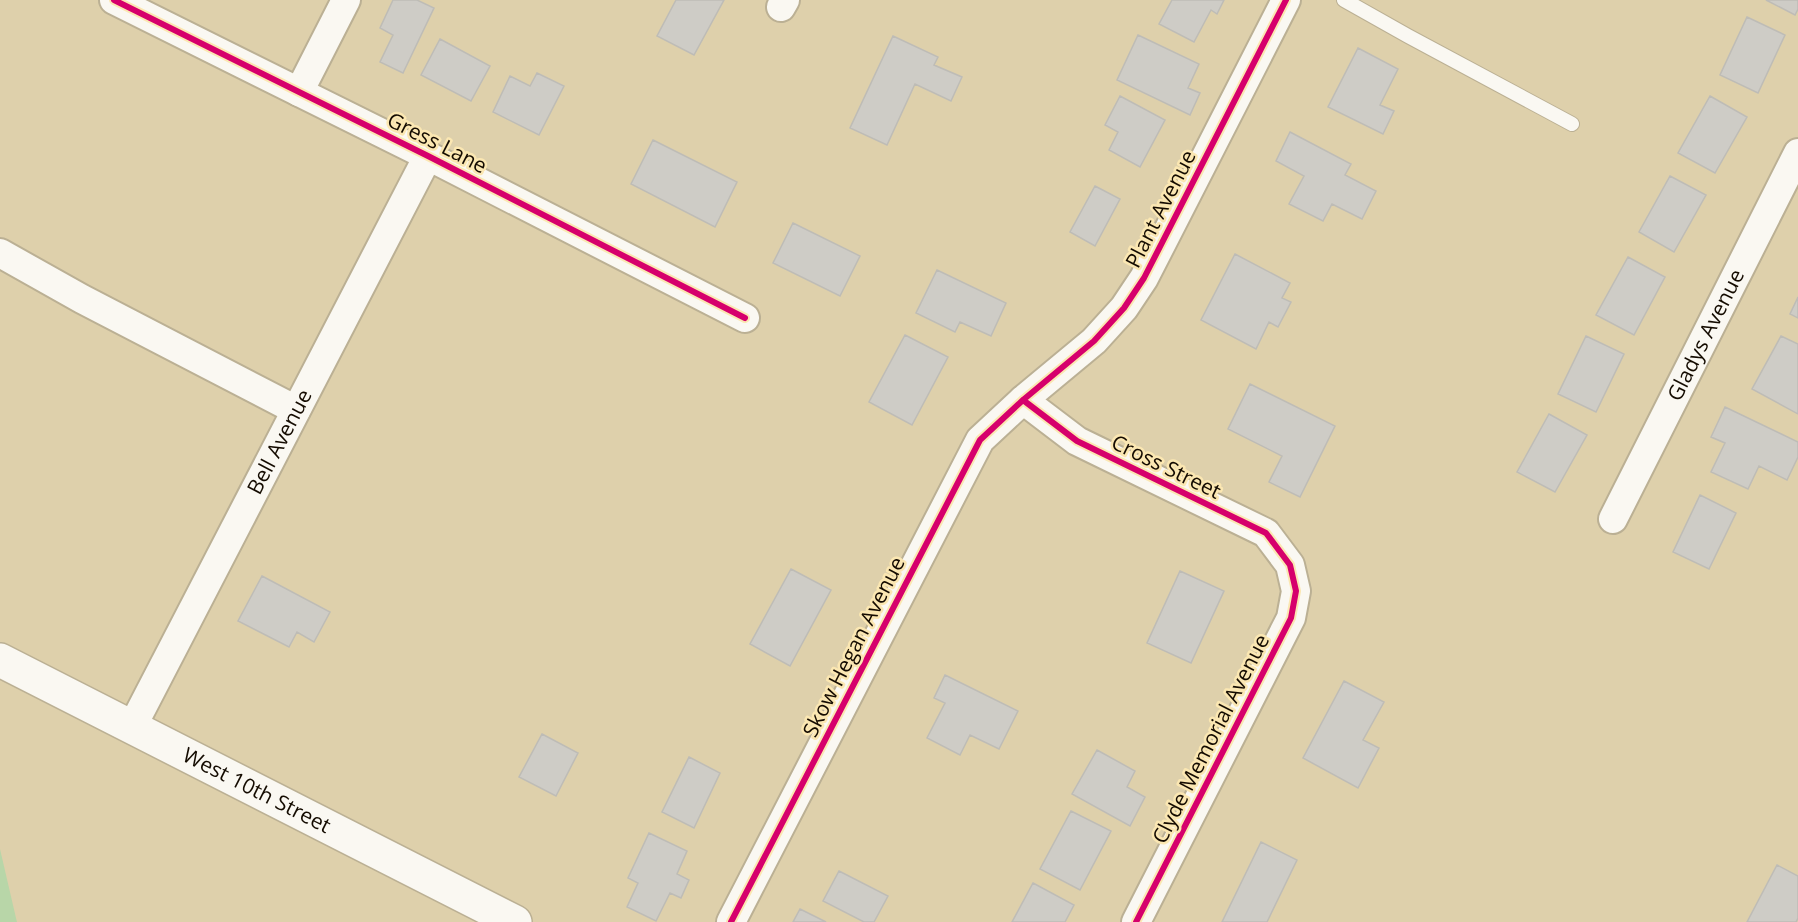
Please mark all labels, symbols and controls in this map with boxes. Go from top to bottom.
street label: Gress Lane [383,105,492,179]
street label: Plant Avenue [1118,145,1202,272]
street label: Gladys Avenue [1660,264,1750,405]
street label: Bell Avenue [240,384,318,499]
street label: Cross Street [1107,428,1226,505]
street label: Skow Hegan Avenue [796,552,911,741]
street label: Clyde Memorial Avenue [1145,629,1275,848]
street label: West 10th Street [178,740,336,839]

